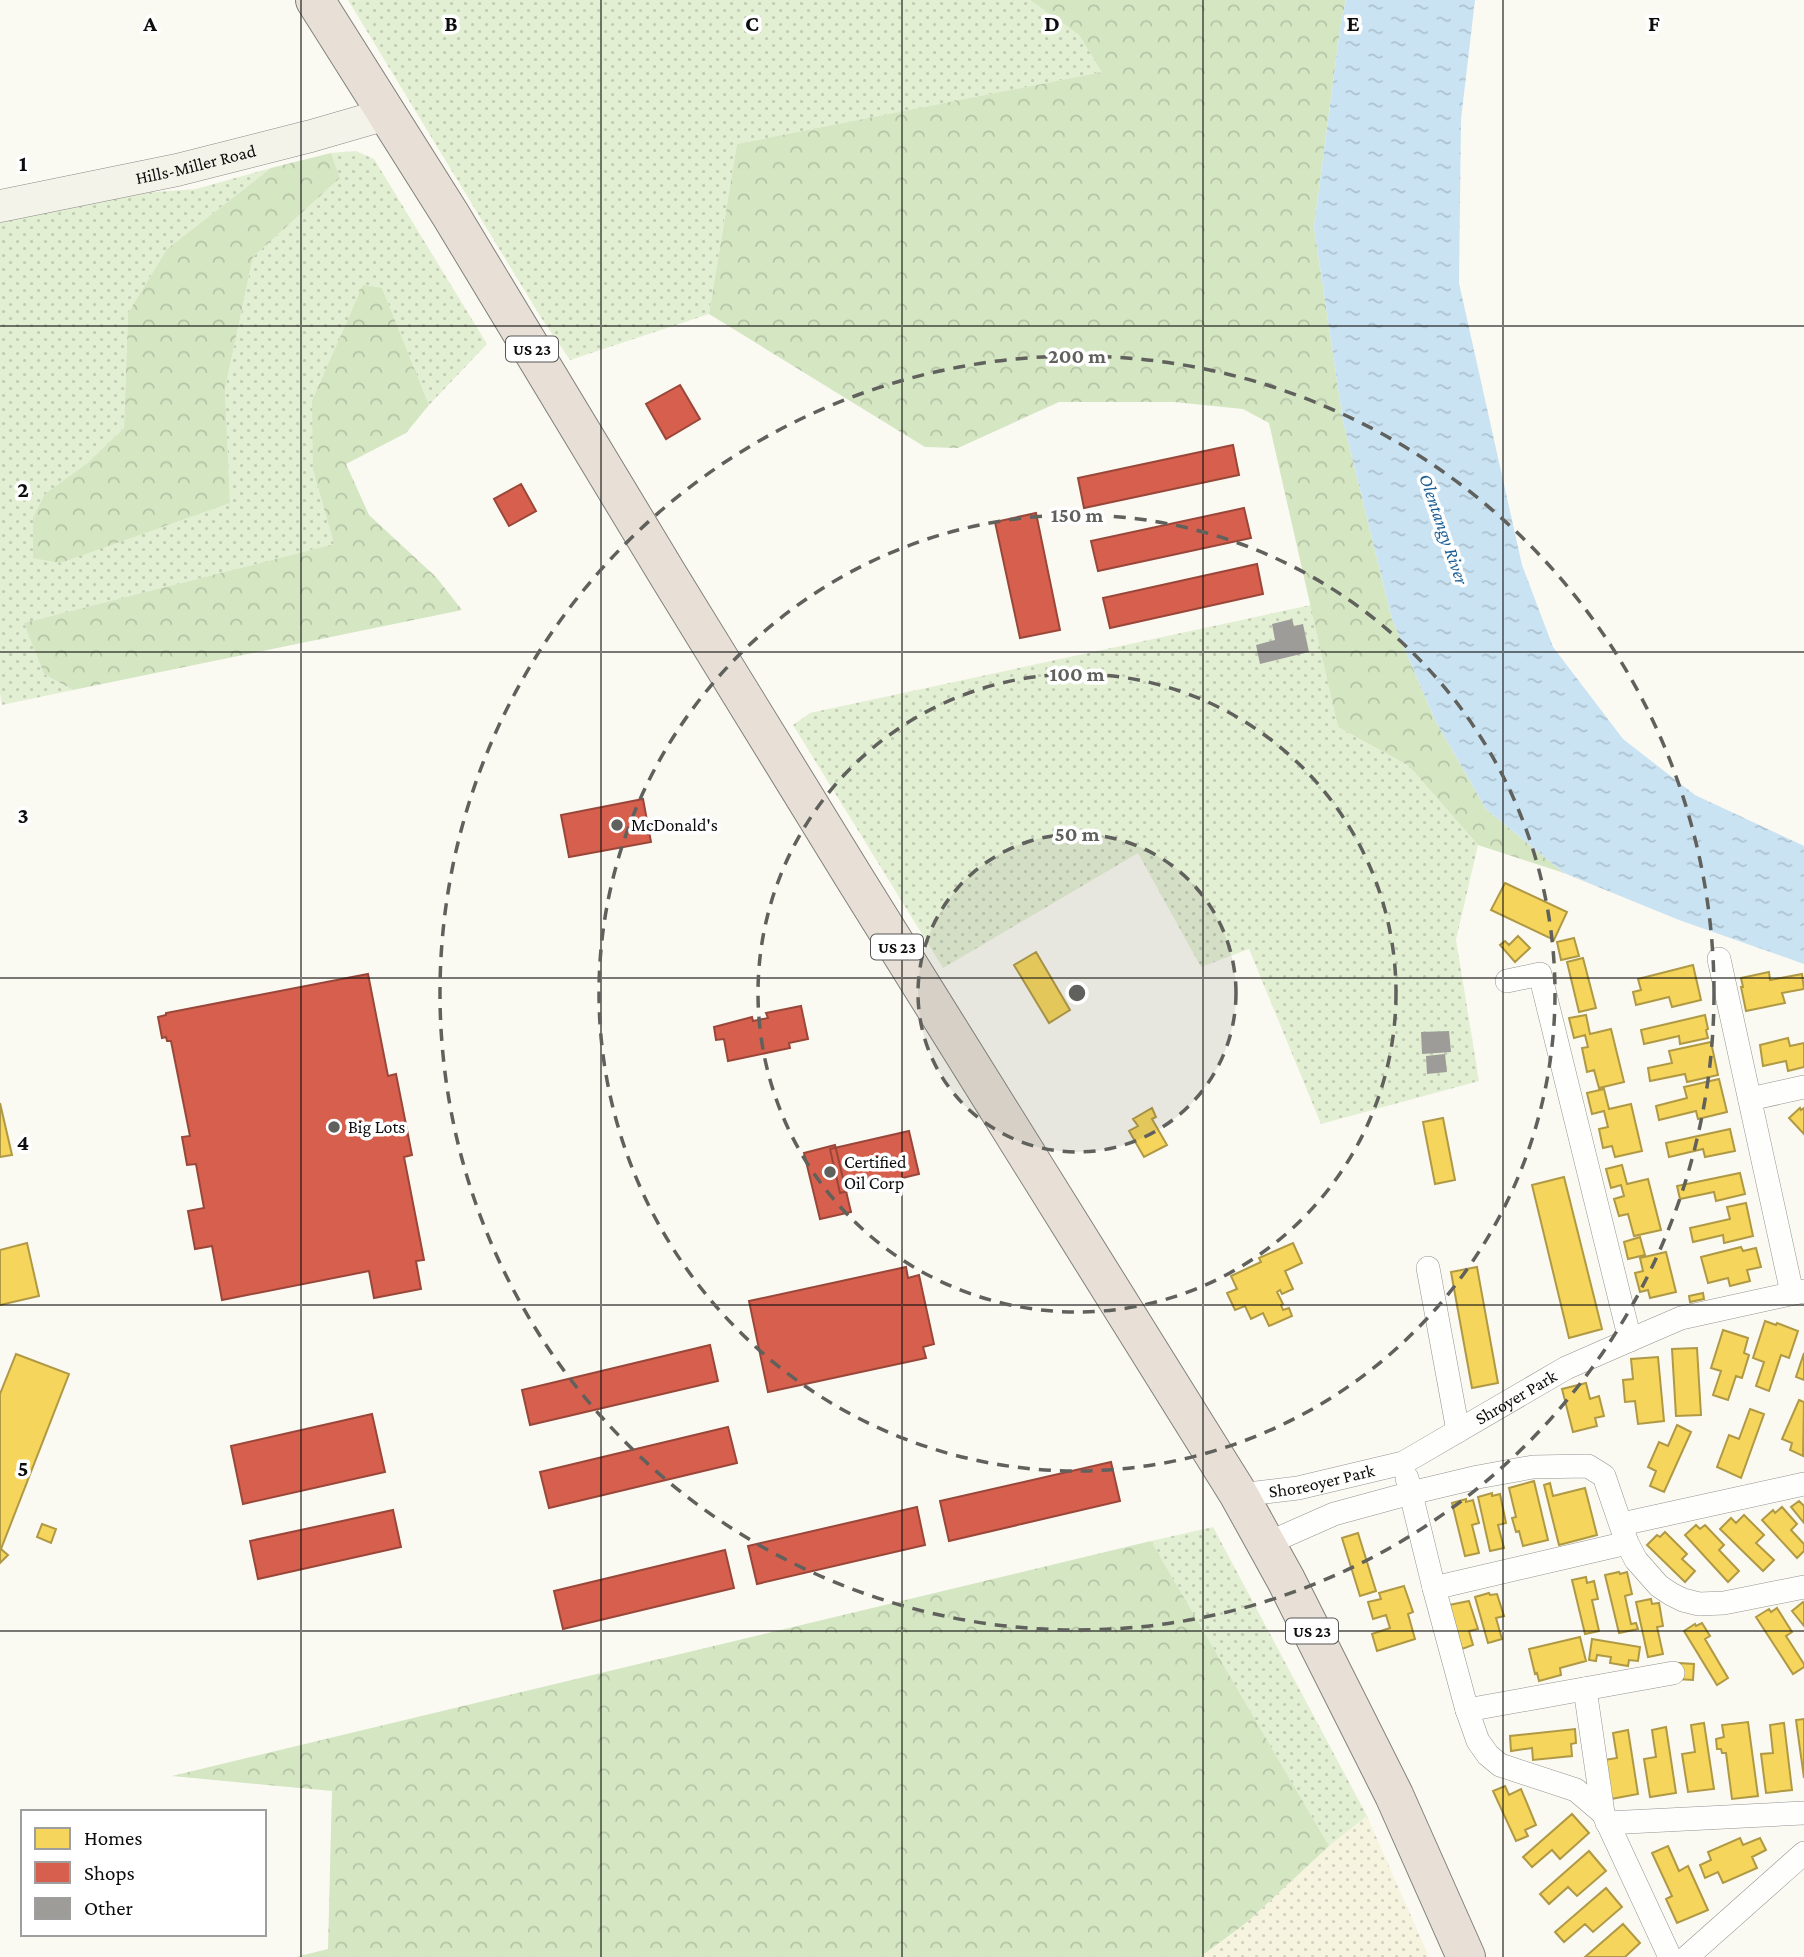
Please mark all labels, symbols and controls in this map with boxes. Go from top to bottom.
text: A [142,10,157,36]
text: B [444,10,458,36]
text: C [745,10,759,36]
text: D [1044,10,1060,36]
text: E [1346,10,1360,36]
text: F [1648,10,1660,36]
street label: Hills-Miller Road [134,140,258,188]
text: 1 [19,150,28,176]
road number: US 23 [506,336,558,362]
text: 200 m [1048,344,1106,368]
water label: Olentangy River [1415,471,1473,588]
text: 2 [17,476,29,502]
text: 150 m [1051,503,1104,527]
text: 100 m [1049,662,1105,686]
text: 3 [17,802,29,828]
place label: McDonald's [631,815,718,835]
marker: McDonald's [609,817,625,833]
text: 50 m [1055,822,1100,846]
road number: US 23 [871,934,923,959]
centre of rings [1065,981,1089,1005]
place label: Big Lots [348,1117,405,1137]
marker: Big Lots [326,1119,342,1135]
text: 4 [17,1129,29,1155]
place label: Certified Oil Corp [844,1152,907,1193]
marker: Certified Oil Corp [822,1164,838,1180]
street label: Shroyer Park [1472,1365,1561,1429]
text: 5 [17,1455,29,1481]
street label: Shoreoyer Park [1268,1460,1377,1501]
road number: US 23 [1286,1618,1338,1644]
legend [21,1810,266,1936]
text: Homes [84,1826,143,1850]
text: Shops [84,1861,135,1885]
text: Other [84,1896,134,1920]

